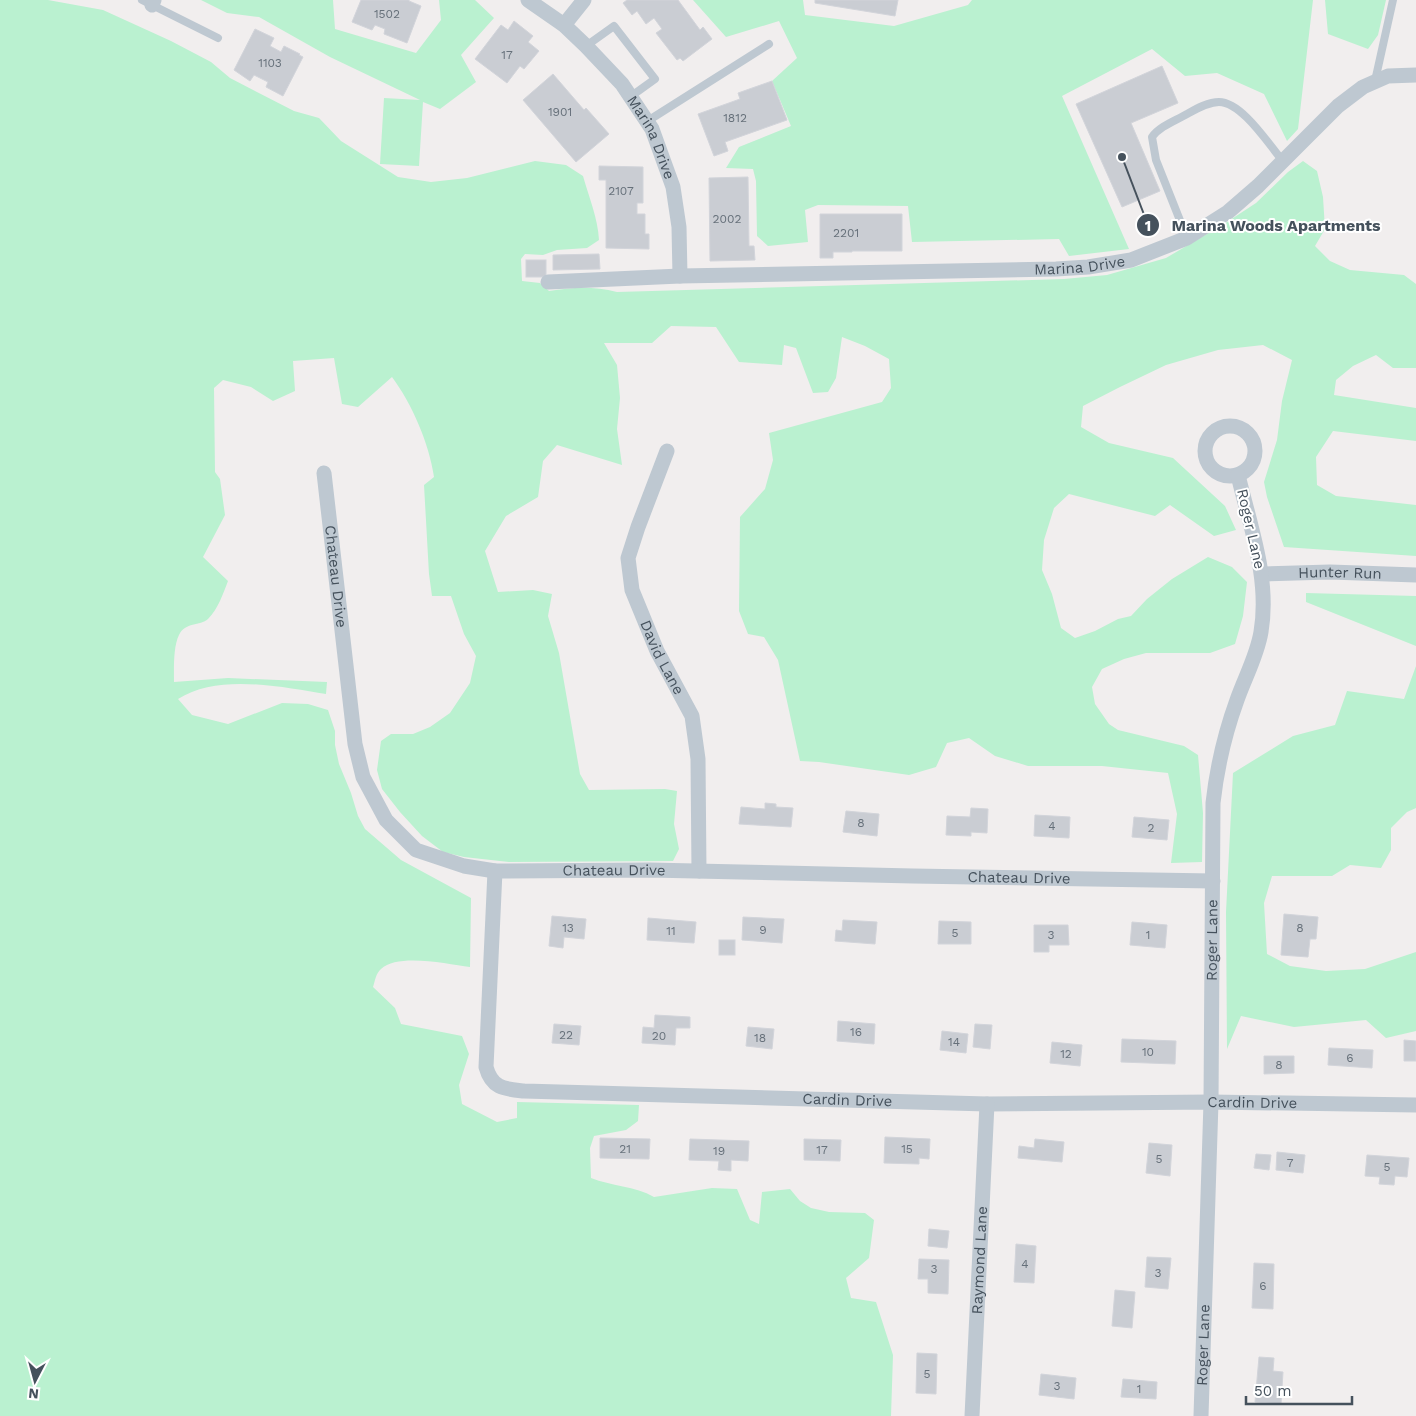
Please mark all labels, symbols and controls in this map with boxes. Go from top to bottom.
house number: 1502 [374,7,400,21]
house number: 17 [501,48,513,62]
house number: 1103 [258,56,282,70]
street label: Marina Drive [623,92,678,182]
house number: 1901 [548,105,572,119]
house number: 1812 [723,111,747,125]
house number: 2107 [608,184,634,198]
callout: Marina Woods Apartments [1136,210,1391,241]
house number: 2002 [713,212,741,226]
text: Marina Woods Apartments [1171,216,1381,235]
text: 1 [1145,217,1151,235]
house number: 2201 [833,226,859,240]
street label: Marina Drive [1034,252,1126,278]
street label: Roger Lane [1233,487,1269,571]
street label: Chateau Drive [321,524,351,629]
street label: Hunter Run [1298,563,1382,583]
street label: David Lane [636,617,688,698]
house number: 8 [857,816,865,830]
house number: 4 [1048,819,1056,833]
house number: 2 [1148,821,1155,835]
street label: Chateau Drive [563,861,666,880]
street label: Chateau Drive [967,868,1071,888]
street label: Roger Lane [1203,899,1221,981]
house number: 13 [562,921,574,935]
house number: 8 [1296,921,1304,935]
house number: 9 [759,923,767,937]
house number: 11 [666,924,676,938]
house number: 5 [952,926,959,940]
house number: 3 [1048,928,1055,942]
house number: 1 [1146,928,1150,942]
house number: 16 [850,1025,862,1039]
house number: 22 [559,1028,573,1042]
house number: 20 [652,1029,666,1043]
house number: 18 [754,1031,766,1045]
house number: 14 [948,1035,960,1049]
house number: 10 [1142,1045,1154,1059]
house number: 12 [1060,1047,1072,1061]
house number: 6 [1346,1051,1354,1065]
house number: 8 [1275,1058,1283,1072]
street label: Cardin Drive [802,1090,893,1110]
street label: Cardin Drive [1207,1093,1297,1112]
house number: 21 [619,1142,631,1156]
house number: 15 [901,1142,913,1156]
house number: 17 [816,1143,828,1157]
house number: 19 [713,1144,725,1158]
house number: 5 [1156,1152,1163,1166]
house number: 7 [1287,1156,1294,1170]
house number: 5 [1384,1160,1391,1174]
street label: Raymond Lane [968,1206,991,1315]
house number: 4 [1021,1257,1029,1271]
house number: 3 [931,1262,938,1276]
house number: 3 [1155,1266,1162,1280]
house number: 6 [1259,1279,1267,1293]
street label: Roger Lane [1193,1304,1214,1386]
north arrow [10,1356,60,1406]
house number: 5 [924,1367,931,1381]
scale bar [1246,1374,1352,1406]
house number: 3 [1054,1379,1061,1393]
house number: 1 [1137,1382,1141,1396]
text: 50 m [1254,1382,1291,1400]
text: N [28,1385,40,1402]

